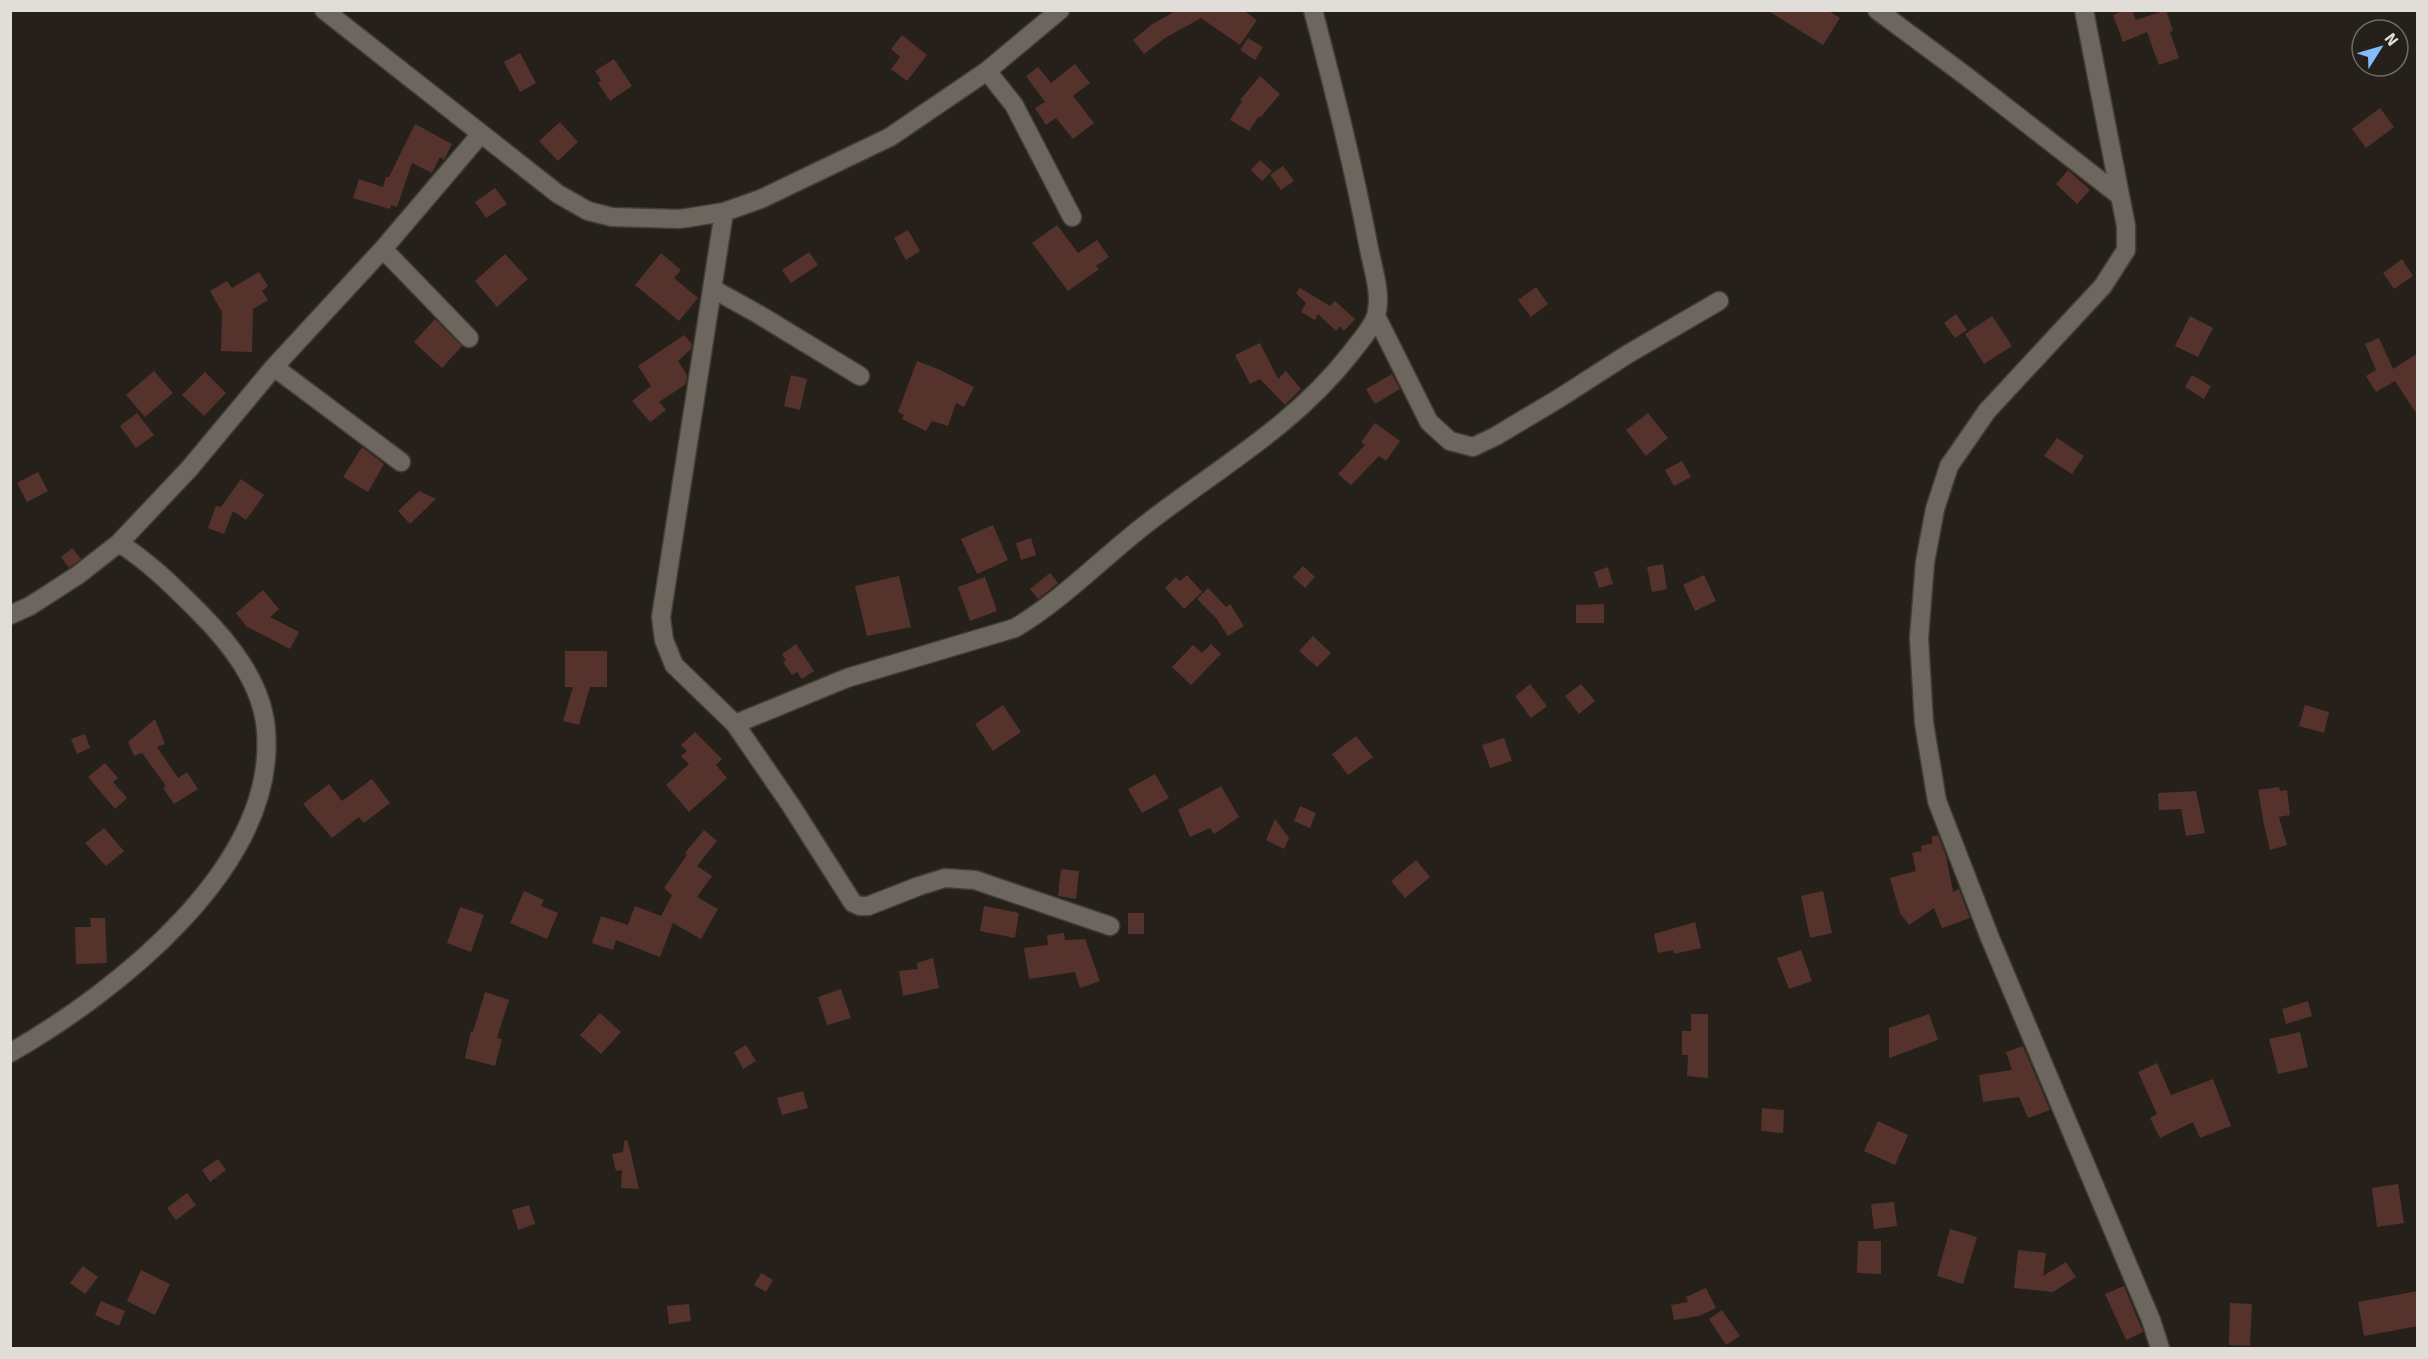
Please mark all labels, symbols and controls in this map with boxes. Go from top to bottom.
north arrow [2350,18,2410,78]
text: N [2380,29,2403,50]

